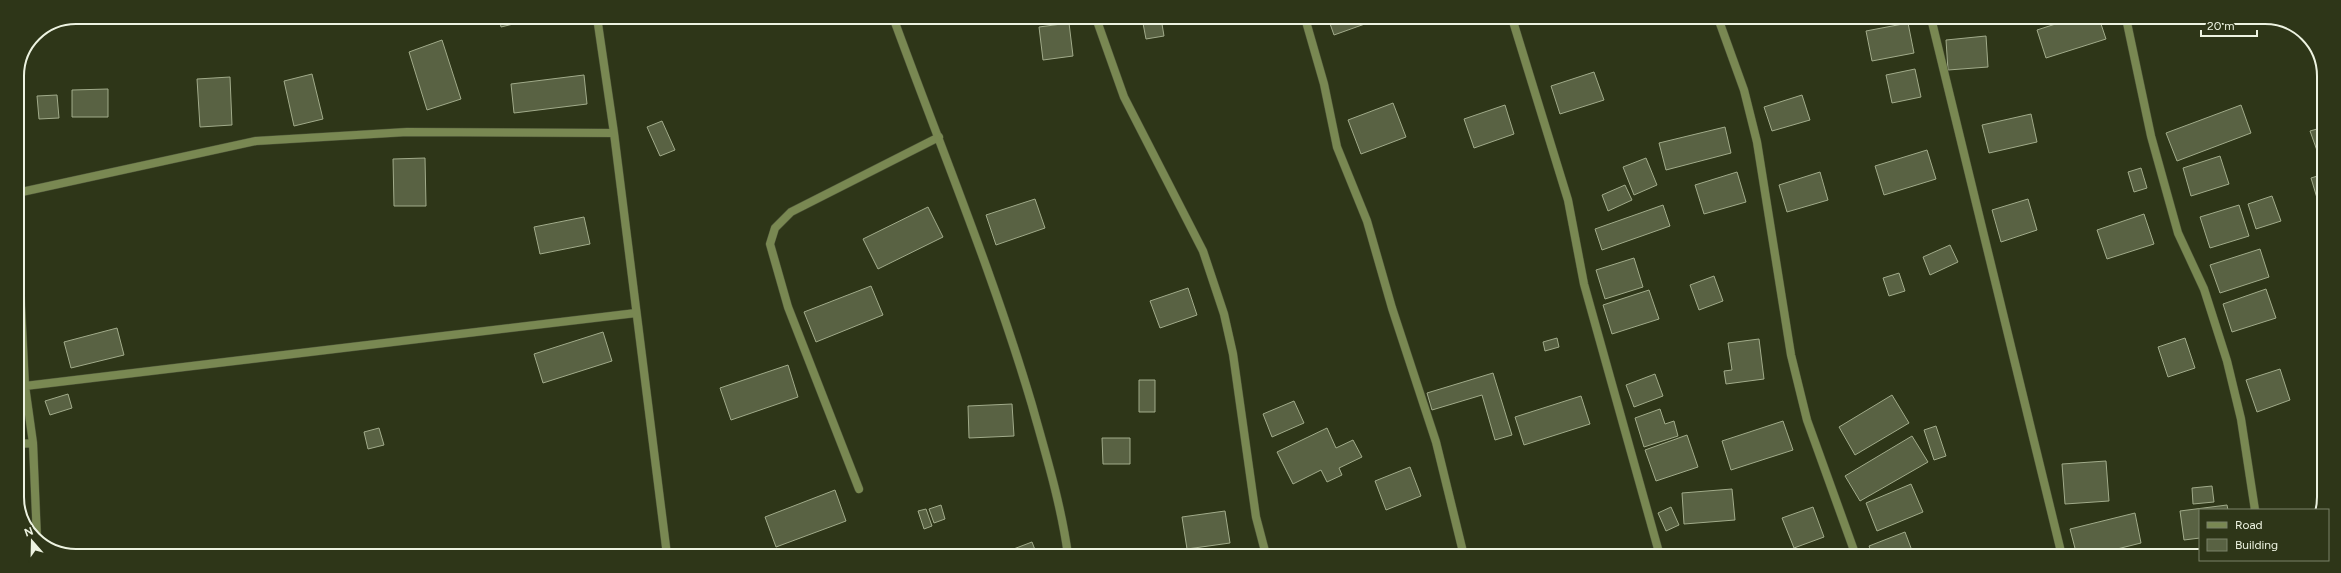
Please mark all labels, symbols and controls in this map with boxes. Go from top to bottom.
scale bar [2201,12,2257,38]
text: 20 m [2207,19,2235,33]
legend [2199,509,2329,561]
text: Road [2235,518,2263,532]
north arrow [12,521,52,561]
text: N [23,525,35,540]
text: Building [2235,538,2278,552]

